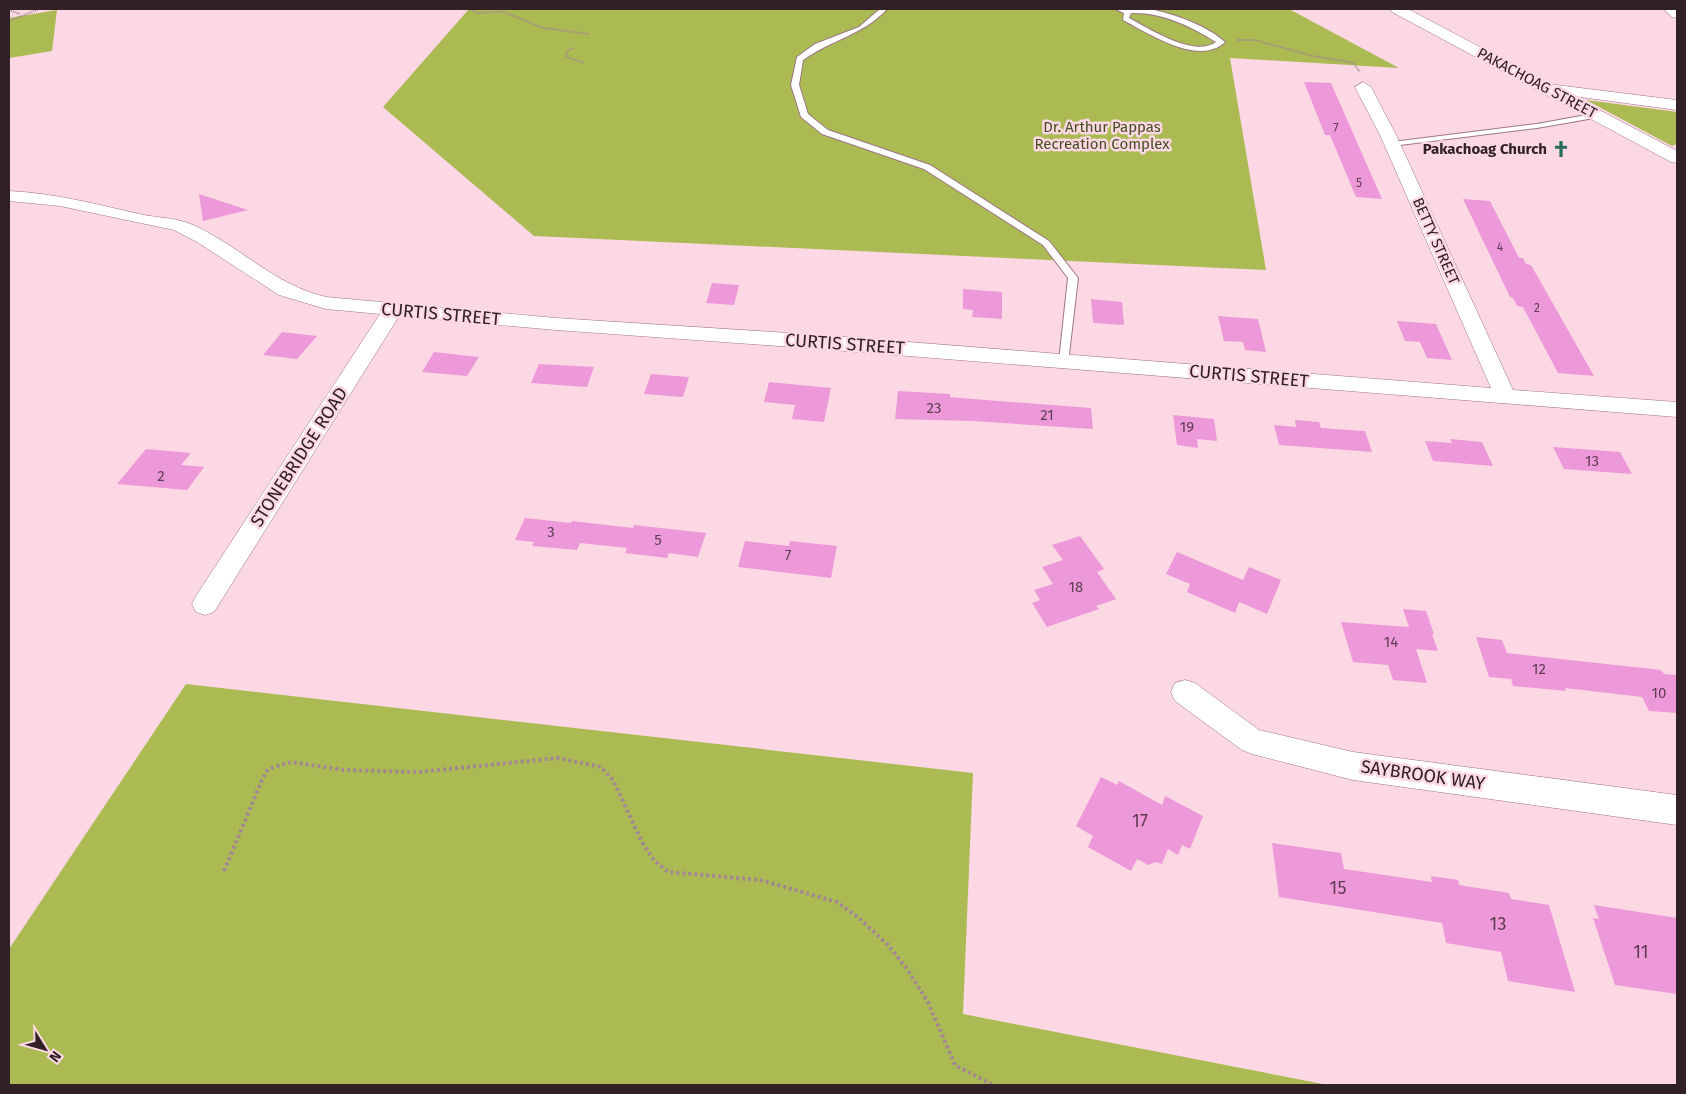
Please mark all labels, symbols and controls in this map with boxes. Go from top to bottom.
street label: PAKACHOAG STREET [1474,44,1600,122]
park label: Dr. Arthur Pappas Recreation Complex [1034,118,1170,153]
house number: 7 [1333,121,1339,135]
church icon: Pakachoag Church [1551,139,1571,159]
place label: Pakachoag Church [1423,140,1547,158]
house number: 5 [1356,176,1362,190]
street label: BETTY STREET [1409,195,1463,288]
house number: 4 [1497,240,1504,254]
street label: CURTIS STREET [380,298,502,330]
house number: 2 [1534,301,1540,315]
street label: CURTIS STREET [785,329,906,359]
street label: CURTIS STREET [1188,360,1310,392]
street label: STONEBRIDGE ROAD [246,383,352,531]
house number: 23 [927,399,941,417]
house number: 21 [1040,406,1054,424]
house number: 19 [1180,418,1194,436]
house number: 13 [1585,452,1599,470]
house number: 2 [157,467,165,485]
house number: 3 [547,523,555,541]
house number: 5 [654,531,662,549]
house number: 7 [785,546,792,564]
house number: 18 [1069,578,1083,596]
house number: 14 [1384,633,1398,651]
house number: 12 [1532,660,1546,678]
house number: 10 [1652,684,1666,702]
street label: SAYBROOK WAY [1359,755,1487,795]
house number: 17 [1132,810,1148,832]
house number: 15 [1330,877,1346,899]
house number: 13 [1490,913,1506,935]
house number: 11 [1633,941,1649,963]
north arrow [20,1024,70,1074]
text: N [45,1048,65,1065]

